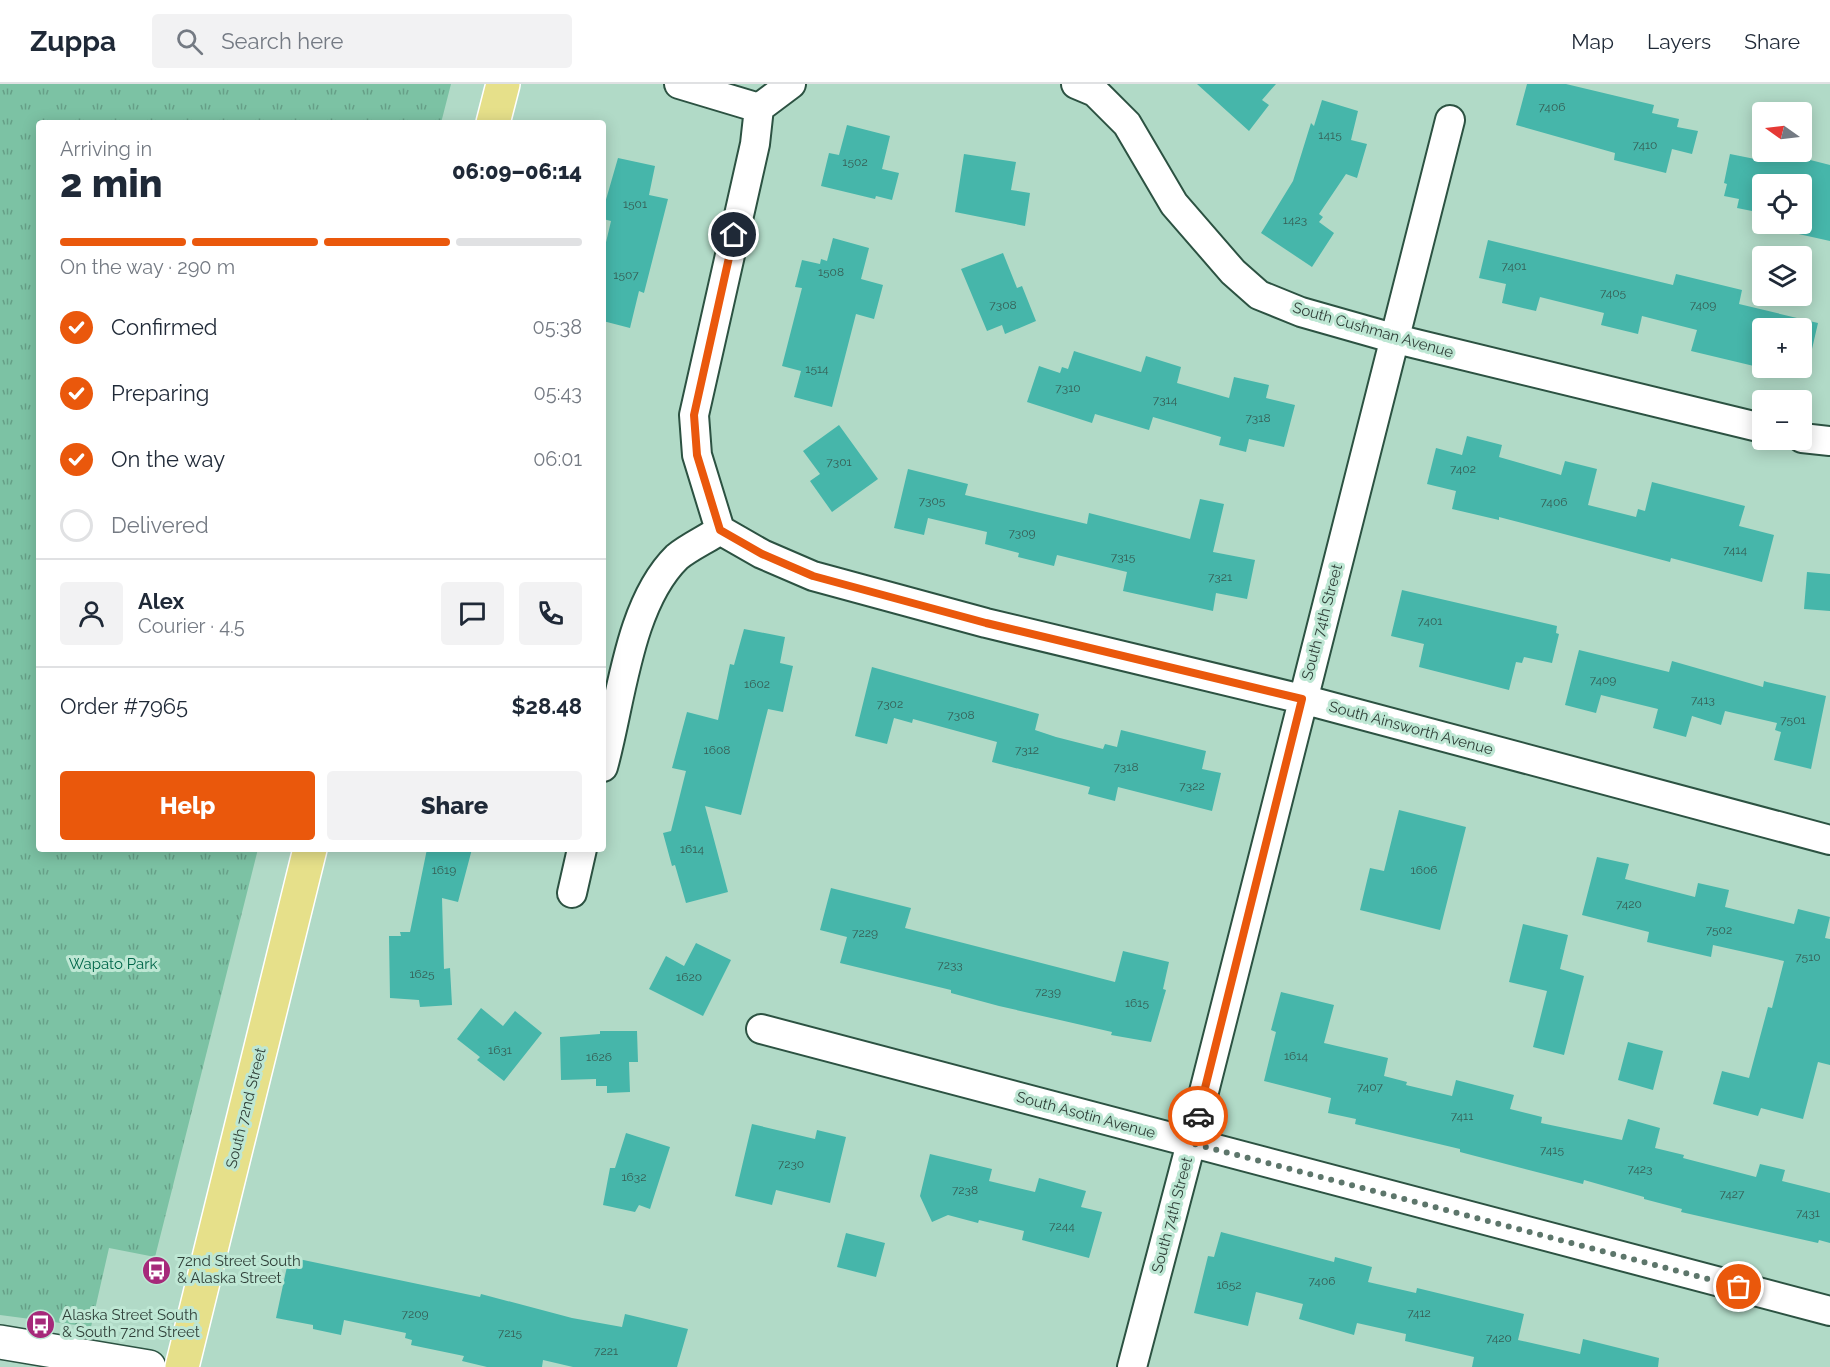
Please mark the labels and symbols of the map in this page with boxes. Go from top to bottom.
house number: 7406 [1539,100,1565,114]
north arrow [1752,102,1812,162]
house number: 1415 [1318,128,1342,142]
house number: 7410 [1633,138,1657,152]
house number: 1502 [842,155,868,169]
house number: 1501 [623,197,647,211]
pin [708,209,759,260]
house number: 1423 [1283,213,1307,227]
house number: 7401 [1502,259,1526,273]
house number: 1508 [818,265,844,279]
house number: 1507 [613,268,639,282]
house number: 7405 [1600,286,1627,300]
house number: 7308 [989,298,1017,312]
street label: South Cushman Avenue [1291,298,1456,362]
house number: 7409 [1690,298,1716,312]
house number: 1514 [805,362,829,376]
house number: 7310 [1055,381,1081,395]
house number: 7314 [1153,393,1178,407]
house number: 7318 [1245,411,1271,425]
house number: 7301 [826,455,852,469]
house number: 7402 [1450,462,1476,476]
house number: 7305 [919,494,946,508]
house number: 7406 [1541,495,1567,509]
house number: 7309 [1008,526,1036,540]
house number: 7414 [1723,543,1747,557]
house number: 7315 [1111,550,1136,564]
street label: South 74th Street [1298,562,1346,682]
house number: 7321 [1208,570,1232,584]
house number: 7401 [1418,614,1442,628]
house number: 7409 [1590,673,1616,687]
house number: 1602 [744,677,770,691]
house number: 7413 [1691,693,1715,707]
house number: 7302 [877,697,903,711]
street label: South Ainsworth Avenue [1327,697,1495,759]
house number: 7308 [947,708,975,722]
house number: 7501 [1780,713,1806,727]
house number: 1608 [704,743,730,757]
house number: 7312 [1015,743,1039,757]
house number: 7318 [1113,760,1139,774]
house number: 7322 [1179,779,1205,793]
house number: 1614 [680,842,704,856]
house number: 1619 [432,863,456,877]
house number: 1606 [1411,863,1437,877]
house number: 7420 [1616,897,1642,911]
house number: 7502 [1706,923,1732,937]
house number: 7229 [852,926,878,940]
house number: 7510 [1795,950,1821,964]
park label: Wapato Park [69,955,157,973]
house number: 7233 [937,958,963,972]
house number: 1625 [409,967,435,981]
house number: 1620 [676,970,702,984]
house number: 7239 [1035,985,1061,999]
house number: 1615 [1125,996,1149,1010]
house number: 1631 [488,1043,512,1057]
street label: South 72nd Street [222,1046,270,1170]
house number: 1614 [1284,1049,1308,1063]
house number: 1626 [586,1050,612,1064]
house number: 7407 [1357,1080,1384,1094]
courier [1168,1086,1228,1146]
street label: South Asotin Avenue [1015,1088,1158,1142]
house number: 7411 [1451,1109,1473,1123]
house number: 7415 [1540,1143,1564,1157]
street label: South 74th Street [1148,1155,1196,1275]
house number: 7230 [778,1157,804,1171]
house number: 7423 [1627,1162,1653,1176]
house number: 1632 [621,1170,647,1184]
house number: 7238 [952,1183,978,1197]
house number: 7427 [1719,1187,1745,1201]
house number: 7431 [1796,1206,1820,1220]
house number: 7244 [1049,1219,1075,1233]
place label: 72nd Street South & Alaska Street [177,1252,301,1287]
bus stop icon: 72nd Street South & Alaska Street [140,1254,172,1286]
pin [1713,1261,1764,1312]
house number: 7406 [1309,1274,1335,1288]
house number: 1652 [1216,1278,1242,1292]
place label: Alaska Street South & South 72nd Street [62,1306,200,1341]
house number: 7412 [1407,1306,1431,1320]
house number: 7209 [401,1307,429,1321]
bus stop icon: Alaska Street South & South 72nd Street [25,1308,57,1340]
house number: 7215 [498,1326,523,1340]
house number: 7420 [1486,1331,1512,1345]
house number: 7221 [594,1344,618,1358]

